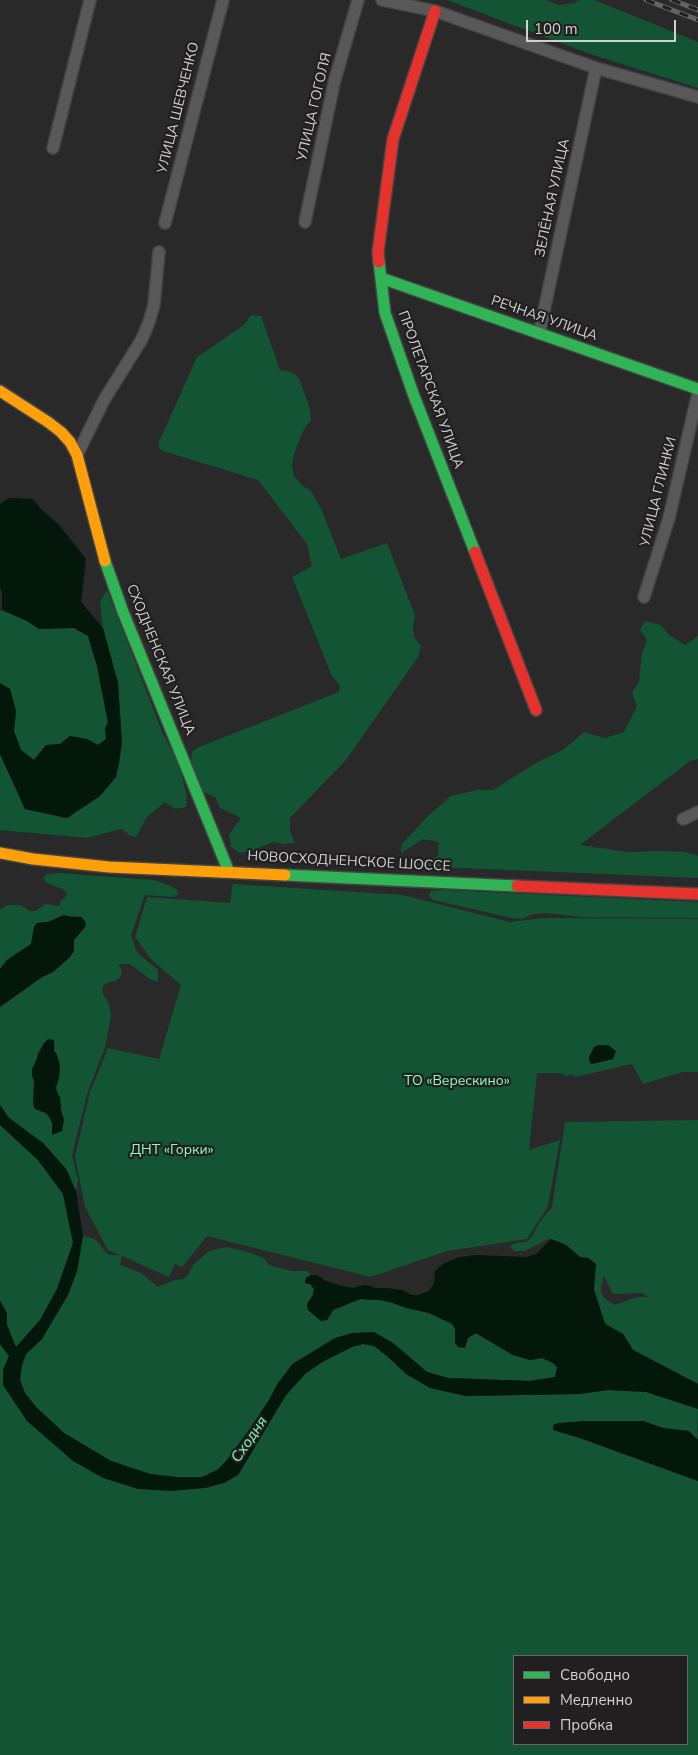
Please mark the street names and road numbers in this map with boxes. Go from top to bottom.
street label: УЛИЦА ШЕВЧЕНКО [155,41,203,175]
street label: УЛИЦА ГОГОЛЯ [294,51,336,163]
street label: ЗЕЛЁНАЯ УЛИЦА [532,137,574,259]
street label: РЕЧНАЯ УЛИЦА [489,293,599,345]
street label: ПРОЛЕТАРСКАЯ УЛИЦА [394,309,466,471]
street label: УЛИЦА ГЛИНКИ [637,435,681,549]
street label: СХОДНЕНСКАЯ УЛИЦА [122,582,198,738]
street label: НОВОСХОДНЕНСКОЕ ШОССЕ [247,848,451,876]

